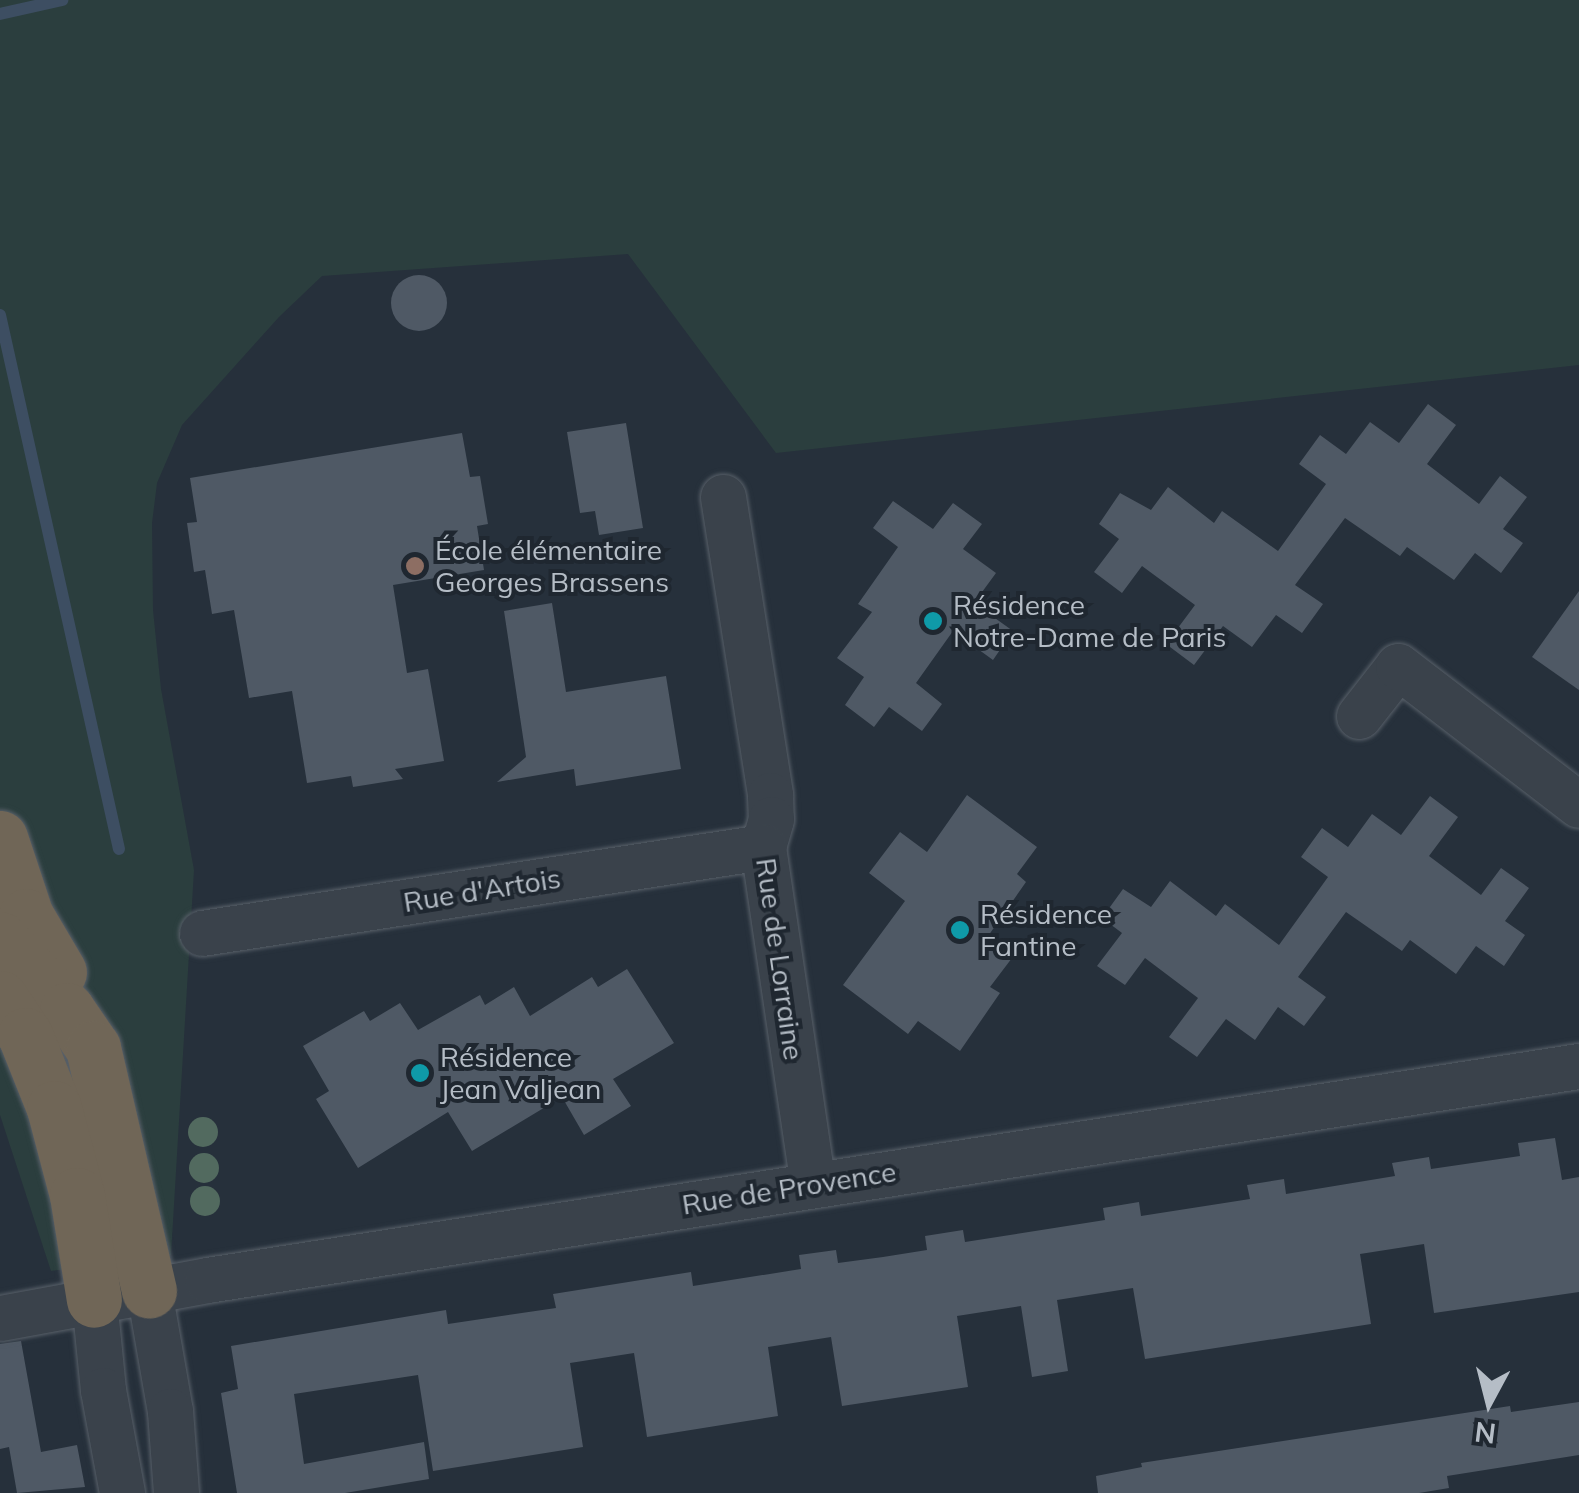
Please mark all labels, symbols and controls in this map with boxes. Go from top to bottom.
place label: École élémentaire Georges Brassens [435,533,669,599]
marker: École élémentaire Georges Brassens [404,555,426,577]
place label: Résidence Notre-Dame de Paris [953,588,1226,654]
marker: Résidence Notre-Dame de Paris [922,610,944,632]
street label: Rue de Lorraine [749,856,811,1062]
street label: Rue d'Artois [401,861,563,919]
place label: Résidence Fantine [980,897,1112,963]
marker: Résidence Fantine [949,919,971,941]
place label: Résidence Jean Valjean [440,1040,601,1106]
marker: Résidence Jean Valjean [409,1062,431,1084]
street label: Rue de Provence [680,1154,898,1222]
north arrow [1439,1353,1539,1453]
text: N [1473,1415,1498,1452]

